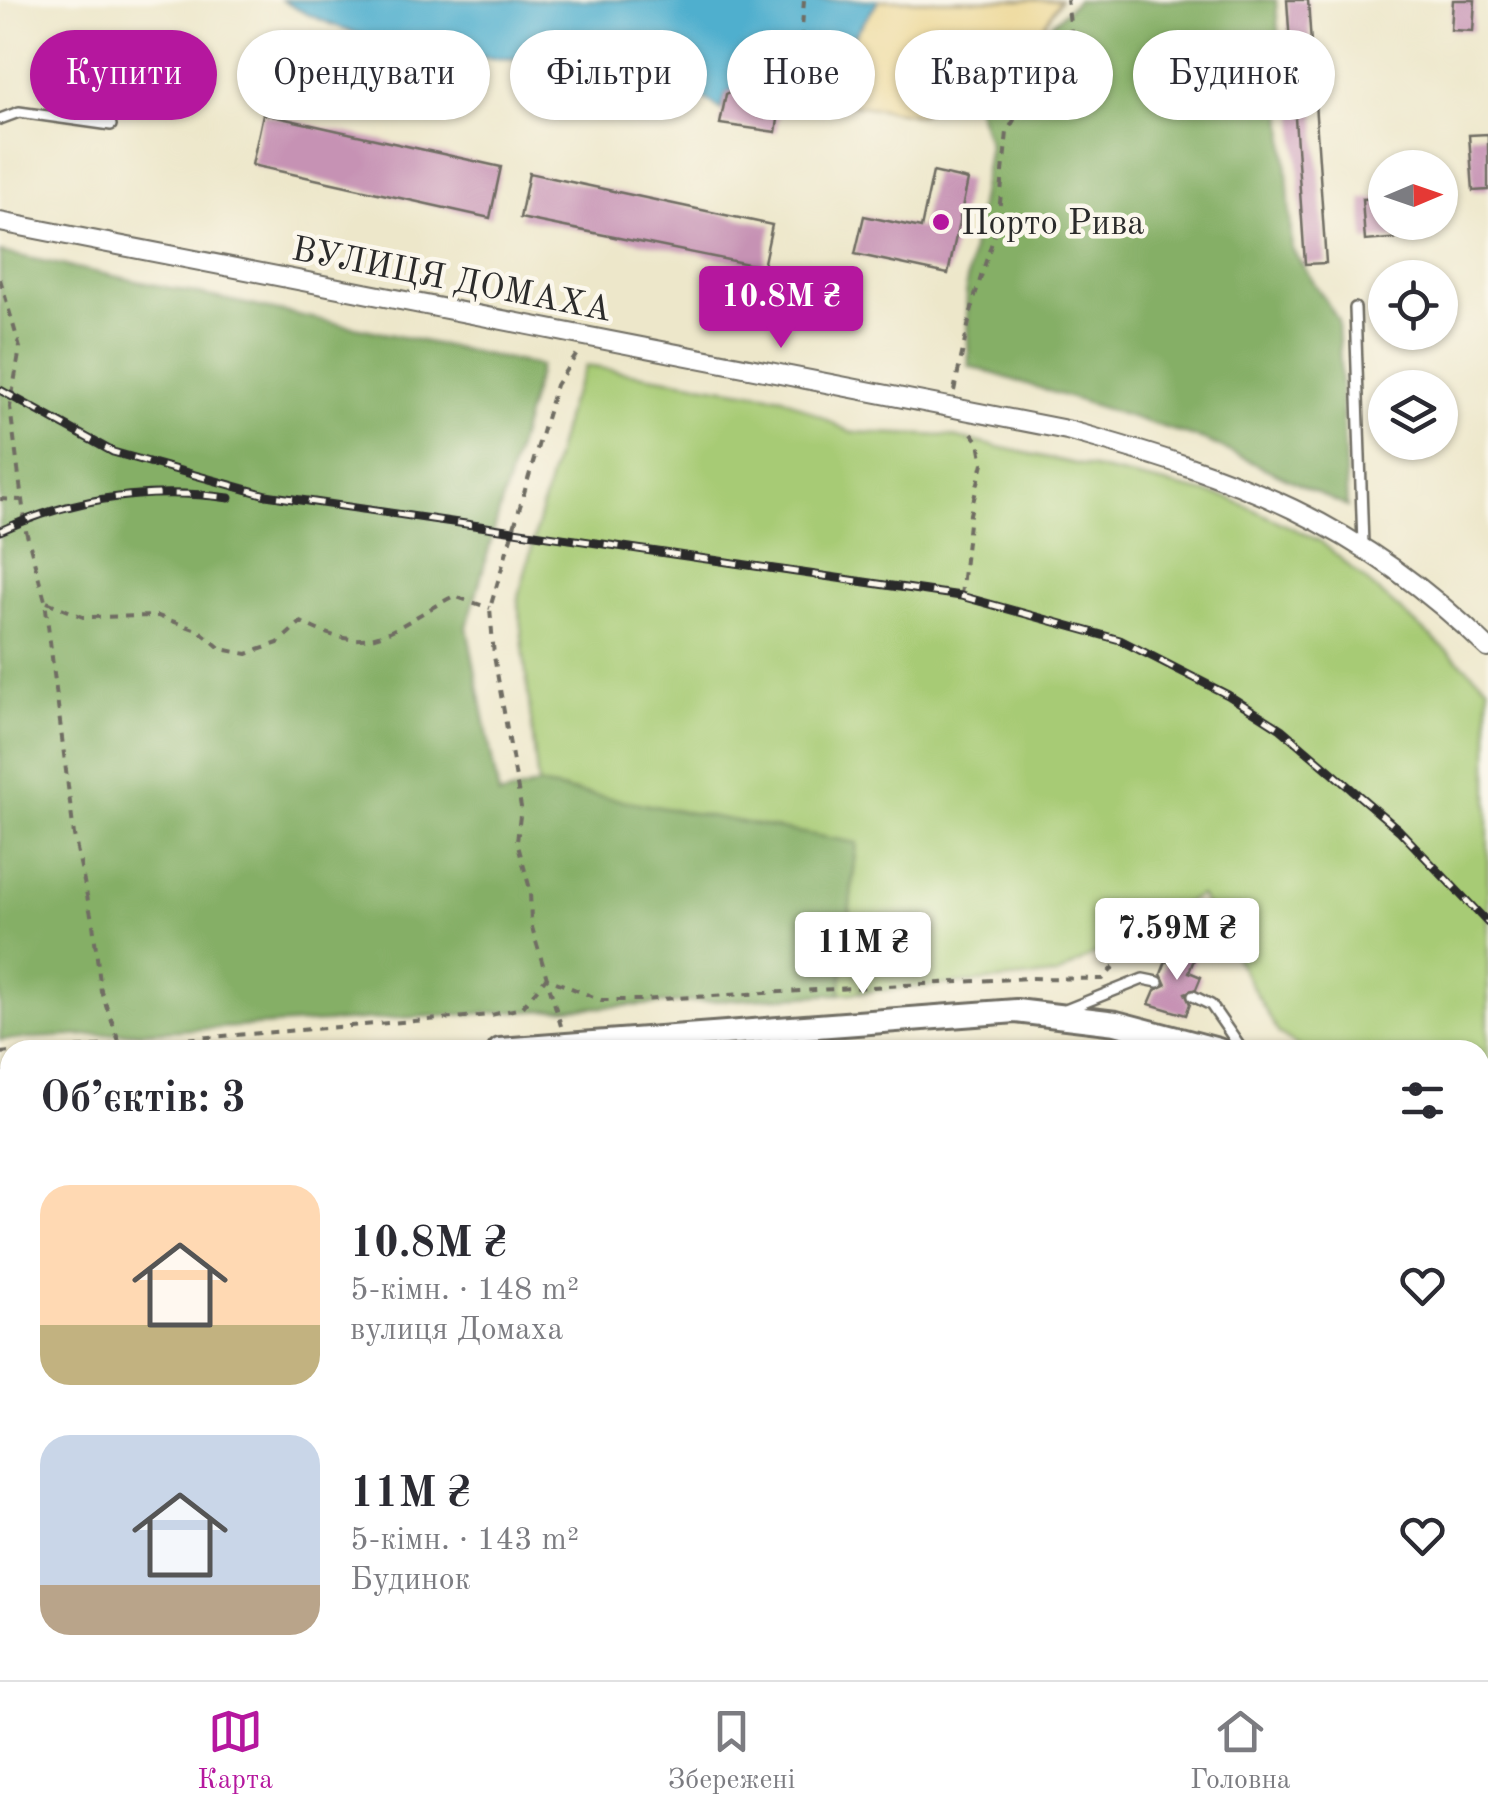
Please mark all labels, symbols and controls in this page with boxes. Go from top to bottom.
chip: Купити [30,30,217,120]
chip: Орендувати [237,30,490,120]
chip: Фільтри [510,30,707,120]
chip: Нове [727,30,875,120]
chip: Квартира [895,30,1113,120]
chip: Будинок [1133,30,1335,120]
north arrow [1368,150,1458,240]
map controls [1368,150,1458,460]
place label: Порто Рива [961,207,1144,242]
marker: Порто Рива [930,211,952,233]
street label: ВУЛИЦЯ ДОМАХА [289,232,614,329]
button: locate [1368,260,1458,350]
pin: 10.8M ₴ [689,266,873,351]
text: 10.8M ₴ [721,282,841,314]
button: layers [1368,370,1458,460]
pin: 7.59M ₴ [1085,898,1269,983]
pin: 11M ₴ [793,912,933,997]
text: 7.59M ₴ [1117,914,1237,946]
text: 11M ₴ [817,928,909,960]
icon: filters [1395,1073,1450,1128]
text: Об’єктів: 3 [40,1079,246,1121]
text: 10.8M ₴ [350,1224,507,1266]
icon: home [120,1225,240,1345]
icon: heart [1395,1258,1450,1313]
text: 5-кімн. · 148 m² [350,1275,579,1307]
text: вулиця Домаха [350,1315,563,1347]
text: 11M ₴ [350,1474,471,1516]
icon: home [120,1475,240,1595]
icon: heart [1395,1508,1450,1563]
text: 5-кімн. · 143 m² [350,1525,579,1557]
text: Будинок [350,1565,471,1597]
tab: Карта [197,1704,273,1799]
tab: Збережені [668,1704,795,1799]
tab: Головна [1190,1704,1291,1799]

